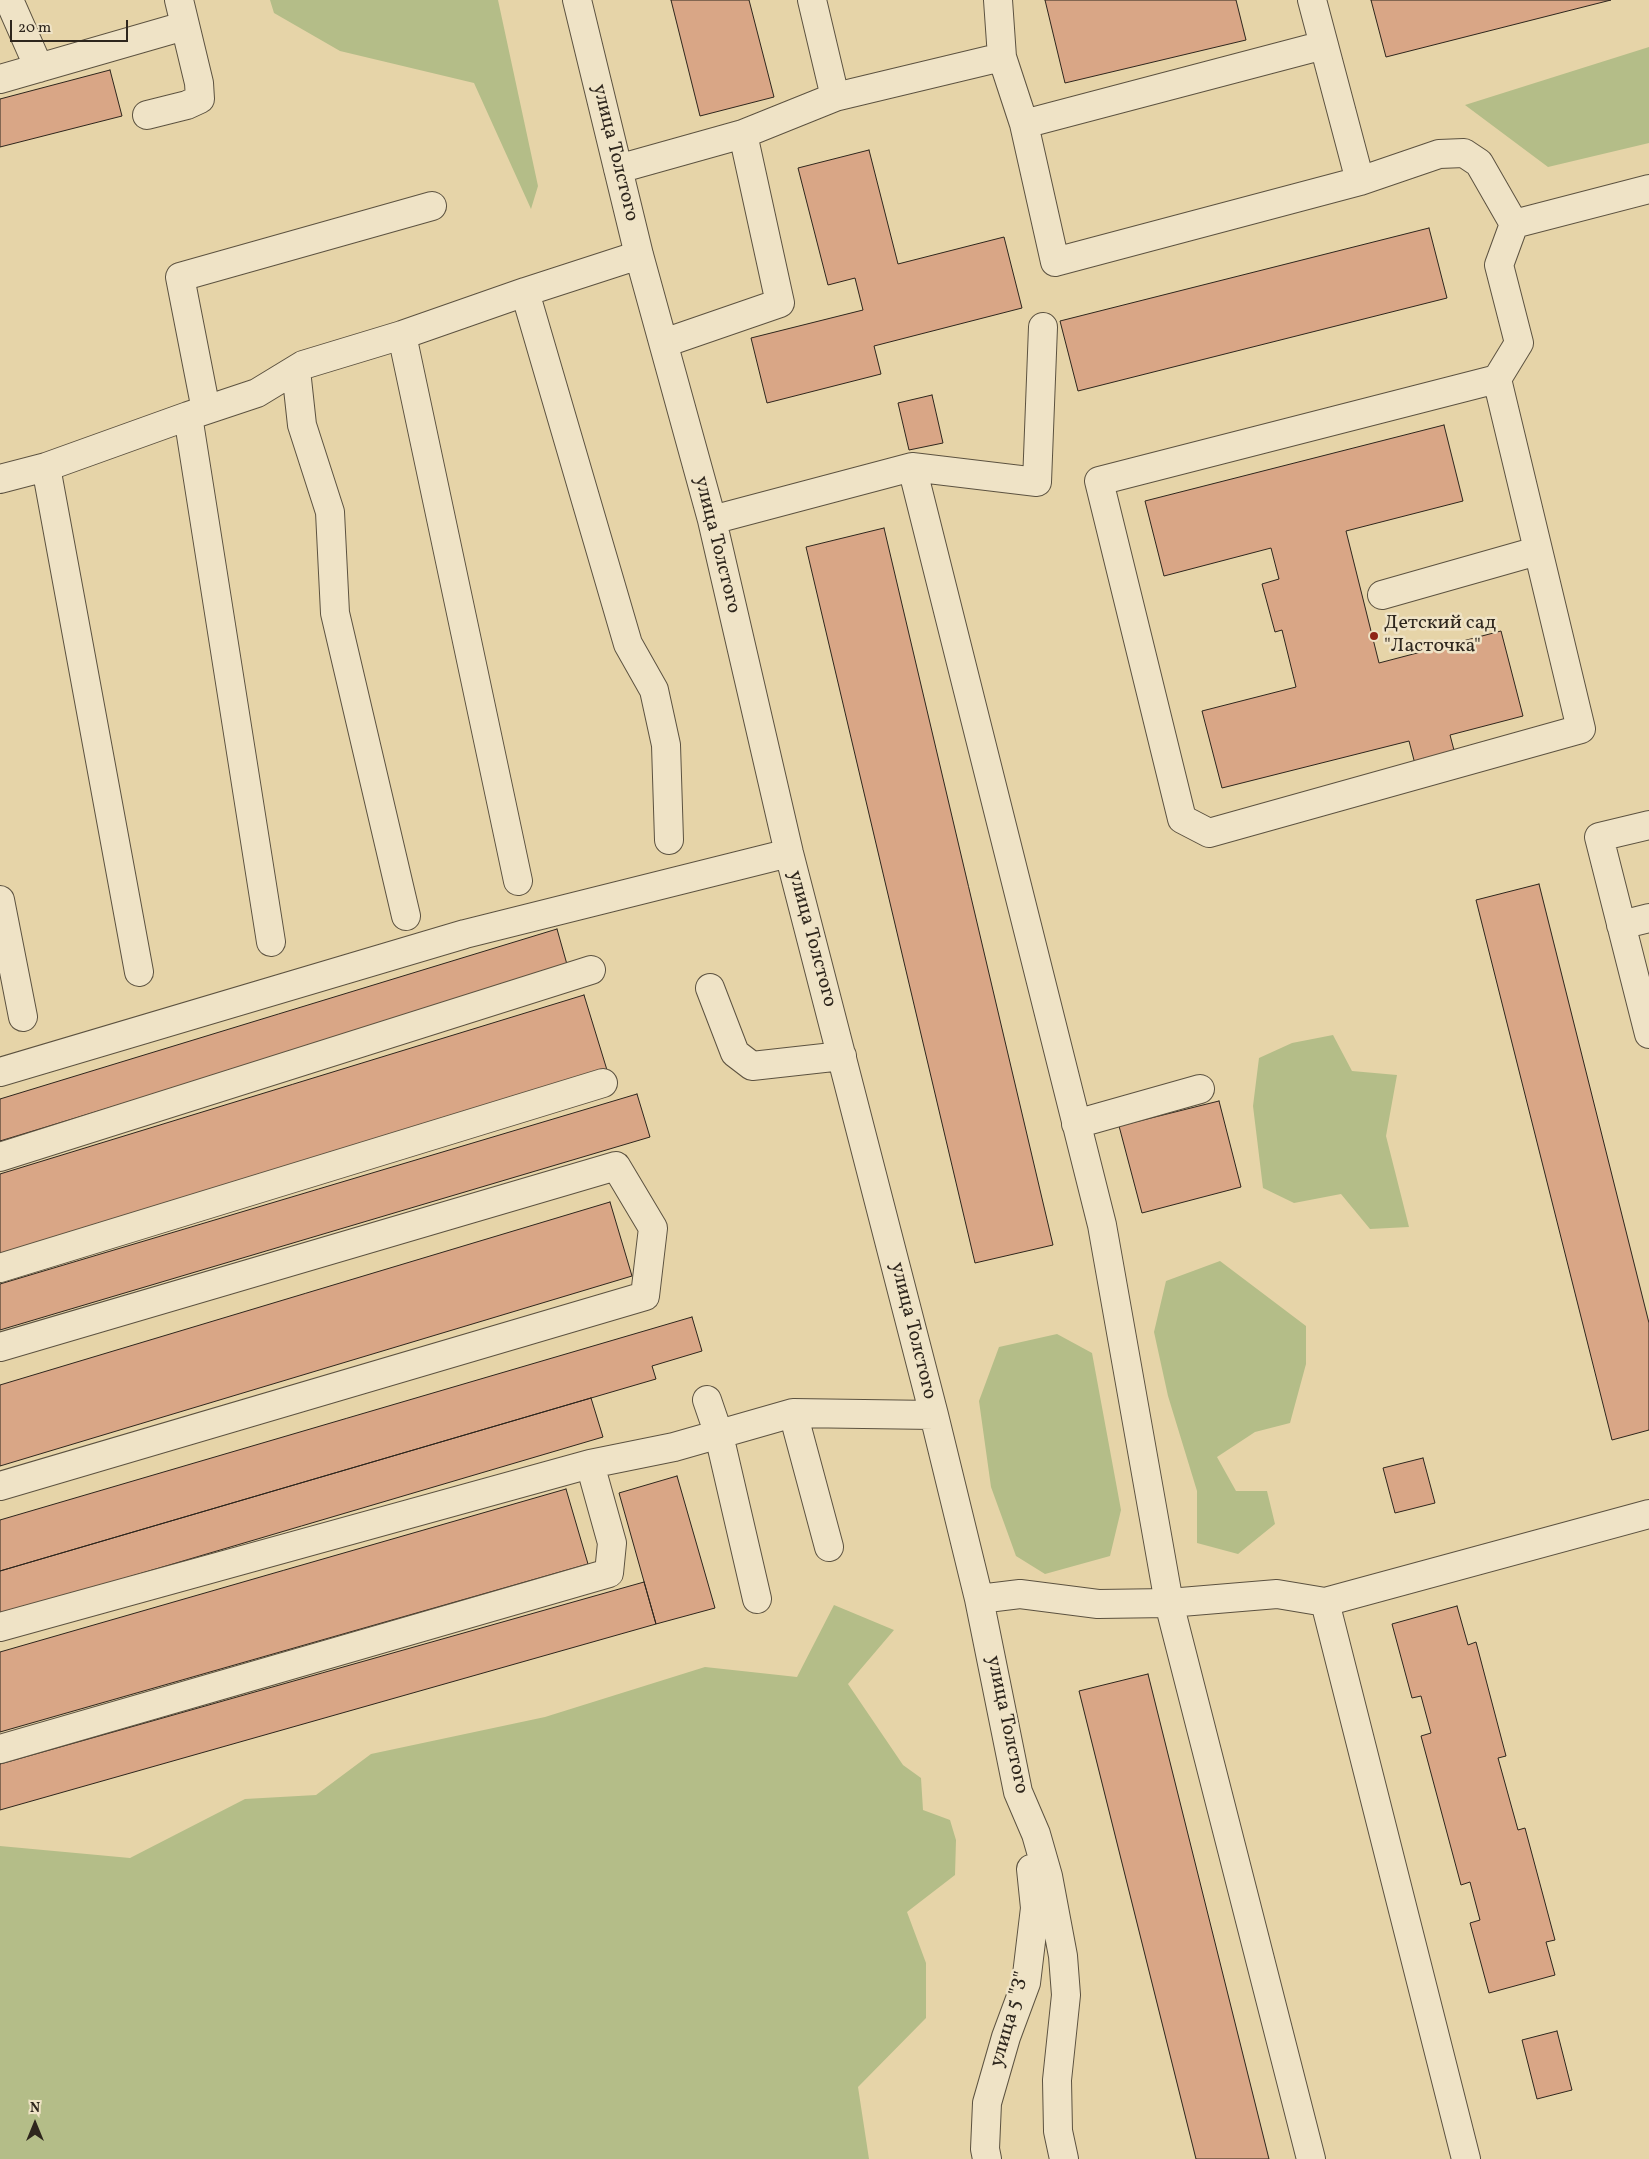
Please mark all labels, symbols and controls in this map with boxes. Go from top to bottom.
scale bar [12,10,130,42]
text: 20 m [18,18,51,39]
street label: улица Толстого [585,82,643,224]
street label: улица Толстого [687,474,745,616]
place label: Детский сад "Ласточка" [1384,612,1496,659]
marker: Детский сад "Ласточка" [1368,630,1380,642]
street label: улица Толстого [781,868,841,1010]
street label: улица Толстого [883,1260,941,1402]
street label: улица Толстого [980,1654,1032,1796]
street label: улица 5 "З" [986,1970,1036,2070]
north arrow [10,2099,60,2149]
text: N [30,2099,40,2118]

